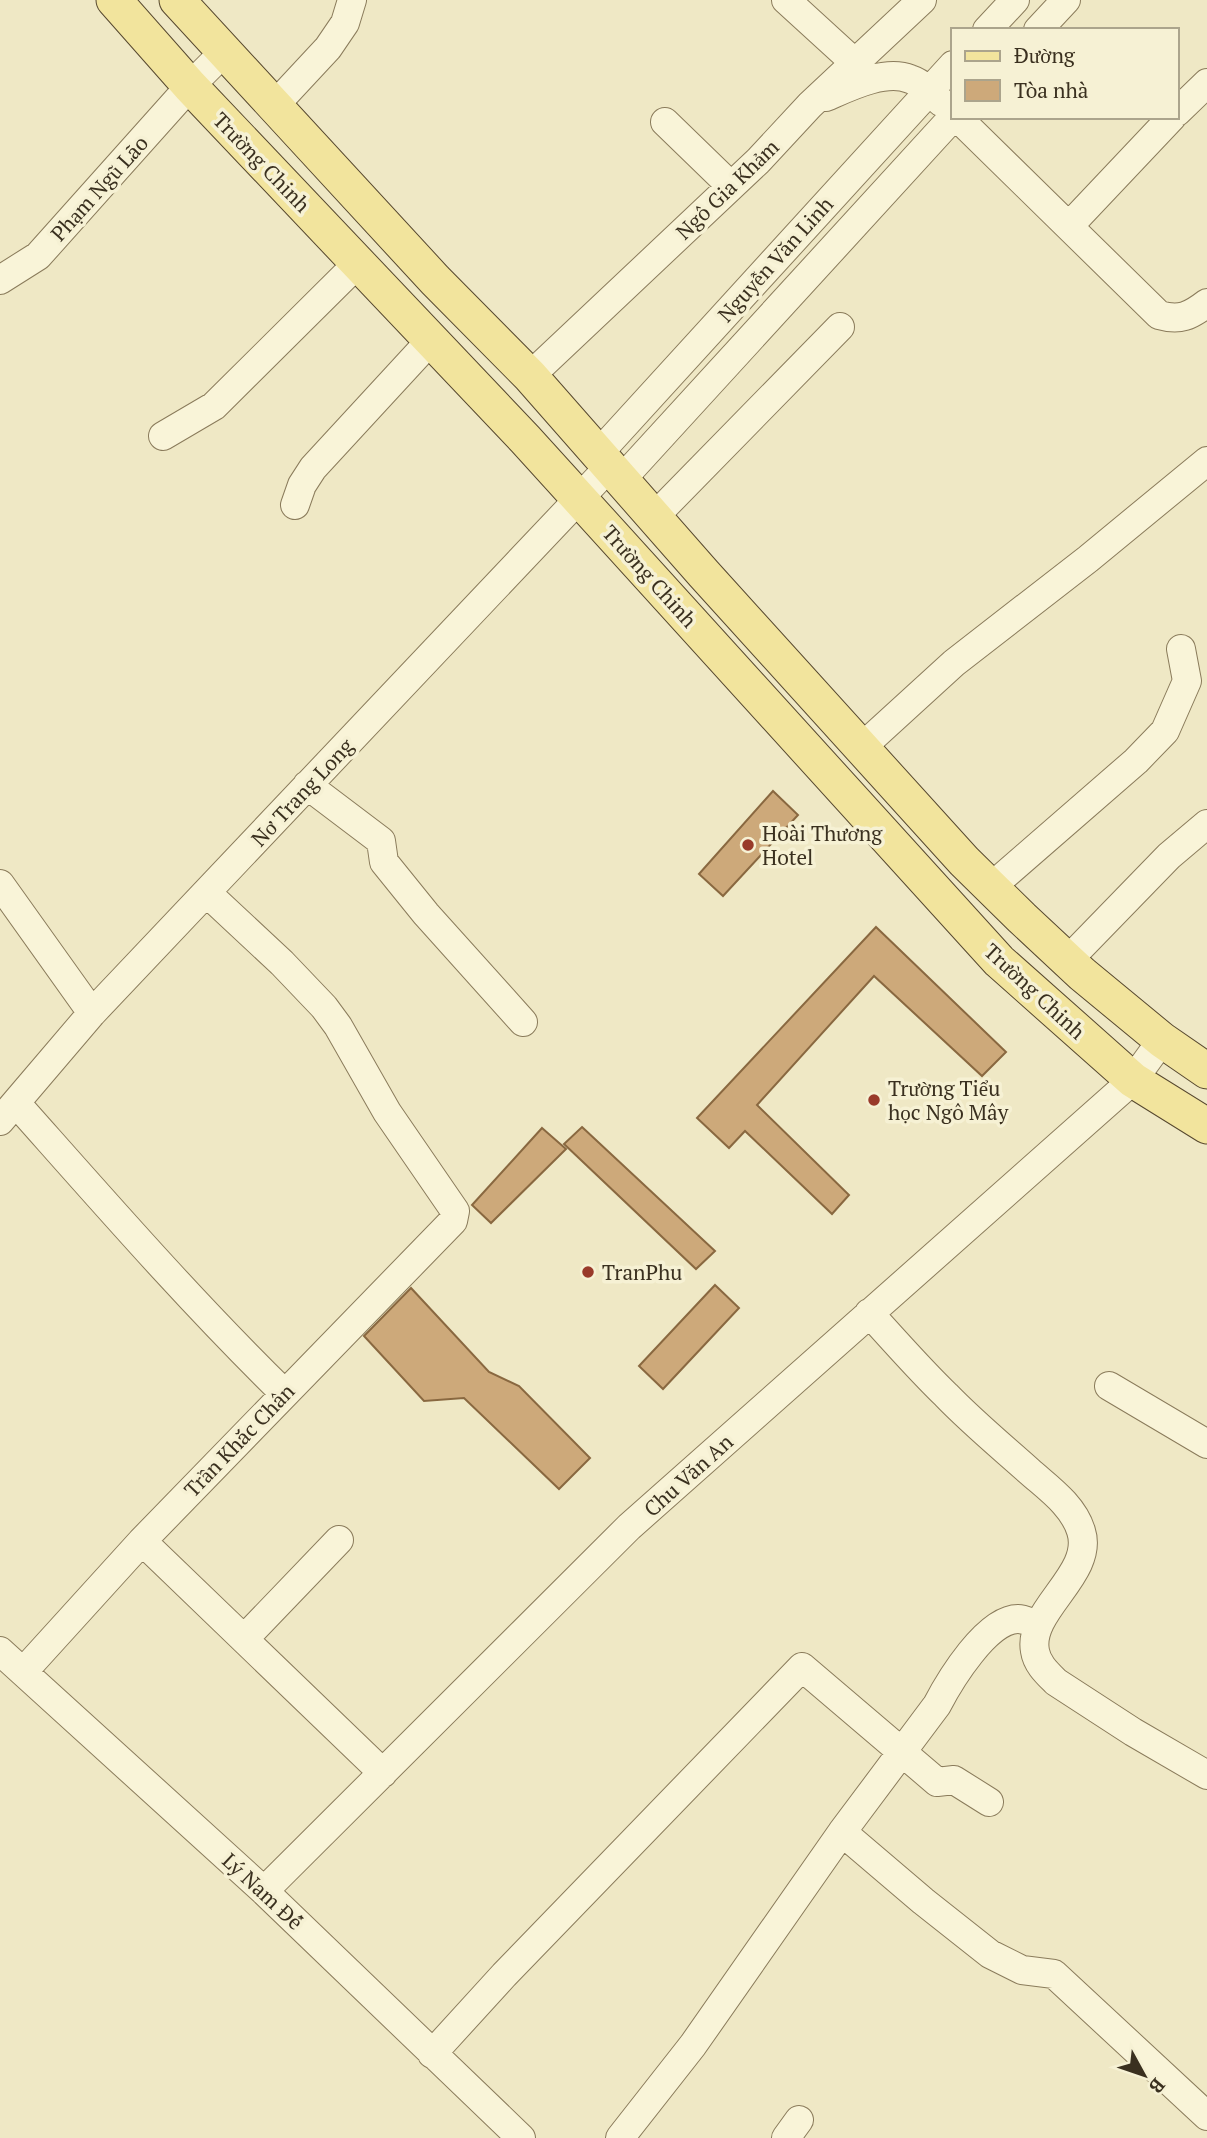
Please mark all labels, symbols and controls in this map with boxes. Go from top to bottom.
legend [951,28,1179,119]
text: Đường [1014,41,1076,69]
text: Tòa nhà [1014,76,1089,104]
street label: Trường Chinh [207,106,317,218]
street label: Phạm Ngũ Lão [44,129,154,247]
street label: Ngô Gia Khảm [669,133,785,245]
street label: Nguyễn Văn Linh [711,190,839,328]
street label: Trường Chinh [597,519,703,633]
street label: Nơ Trang Long [245,731,360,852]
place label: Hoài Thương Hotel [762,819,883,871]
marker: Hoài Thương Hotel [740,837,756,853]
street label: Trường Chinh [978,937,1092,1045]
place label: Trường Tiểu học Ngô Mây [888,1074,1009,1126]
marker: Trường Tiểu học Ngô Mây [866,1092,882,1108]
place label: TranPhu [602,1258,682,1286]
marker: TranPhu [580,1264,596,1280]
street label: Trần Khắc Chân [178,1377,301,1503]
street label: Chu Văn An [638,1427,739,1522]
street label: Lý Nam Đế [217,1846,309,1936]
north arrow [1109,2040,1179,2110]
text: B [1144,2073,1171,2099]

